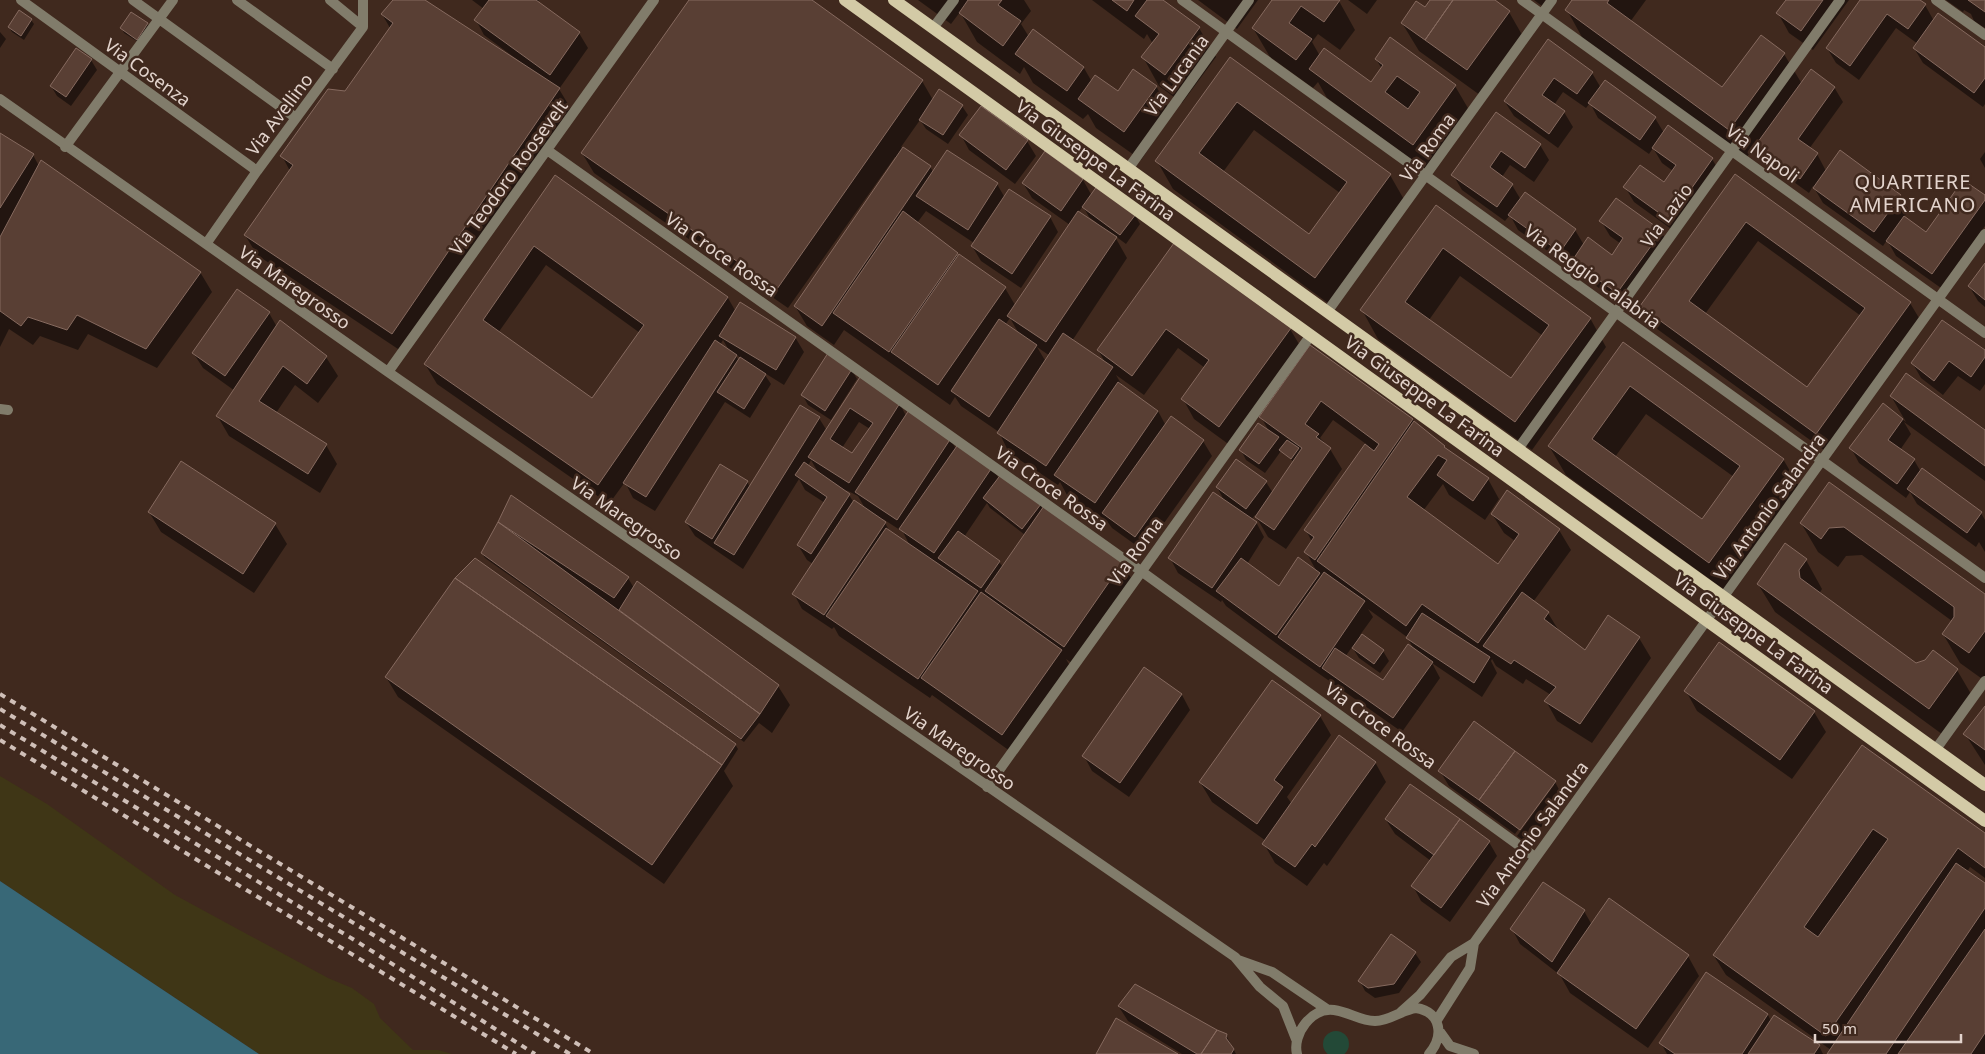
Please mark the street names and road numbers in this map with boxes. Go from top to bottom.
street label: Via Lucania [1138,29,1214,121]
street label: Via Cosenza [100,33,196,111]
street label: Via Avellino [240,68,318,160]
street label: Via Teodoro Roosevelt [443,94,573,259]
street label: Via Giuseppe La Farina [1011,94,1181,226]
street label: Via Roma [1394,108,1460,186]
street label: Via Napoli [1721,118,1805,188]
street label: Via Lazio [1635,178,1697,252]
street label: Via Croce Rossa [661,206,783,302]
street label: Via Reggio Calabria [1520,218,1666,334]
street label: Via Maregrosso [234,240,356,334]
street label: Via Giuseppe La Farina [1340,330,1510,462]
street label: Via Antonio Salandra [1708,428,1830,584]
street label: Via Croce Rossa [991,440,1113,536]
street label: Via Maregrosso [566,471,688,565]
street label: Via Roma [1102,512,1168,590]
street label: Via Giuseppe La Farina [1669,567,1839,699]
street label: Via Croce Rossa [1320,676,1442,774]
street label: Via Maregrosso [899,701,1021,795]
street label: Via Antonio Salandra [1471,756,1593,912]

